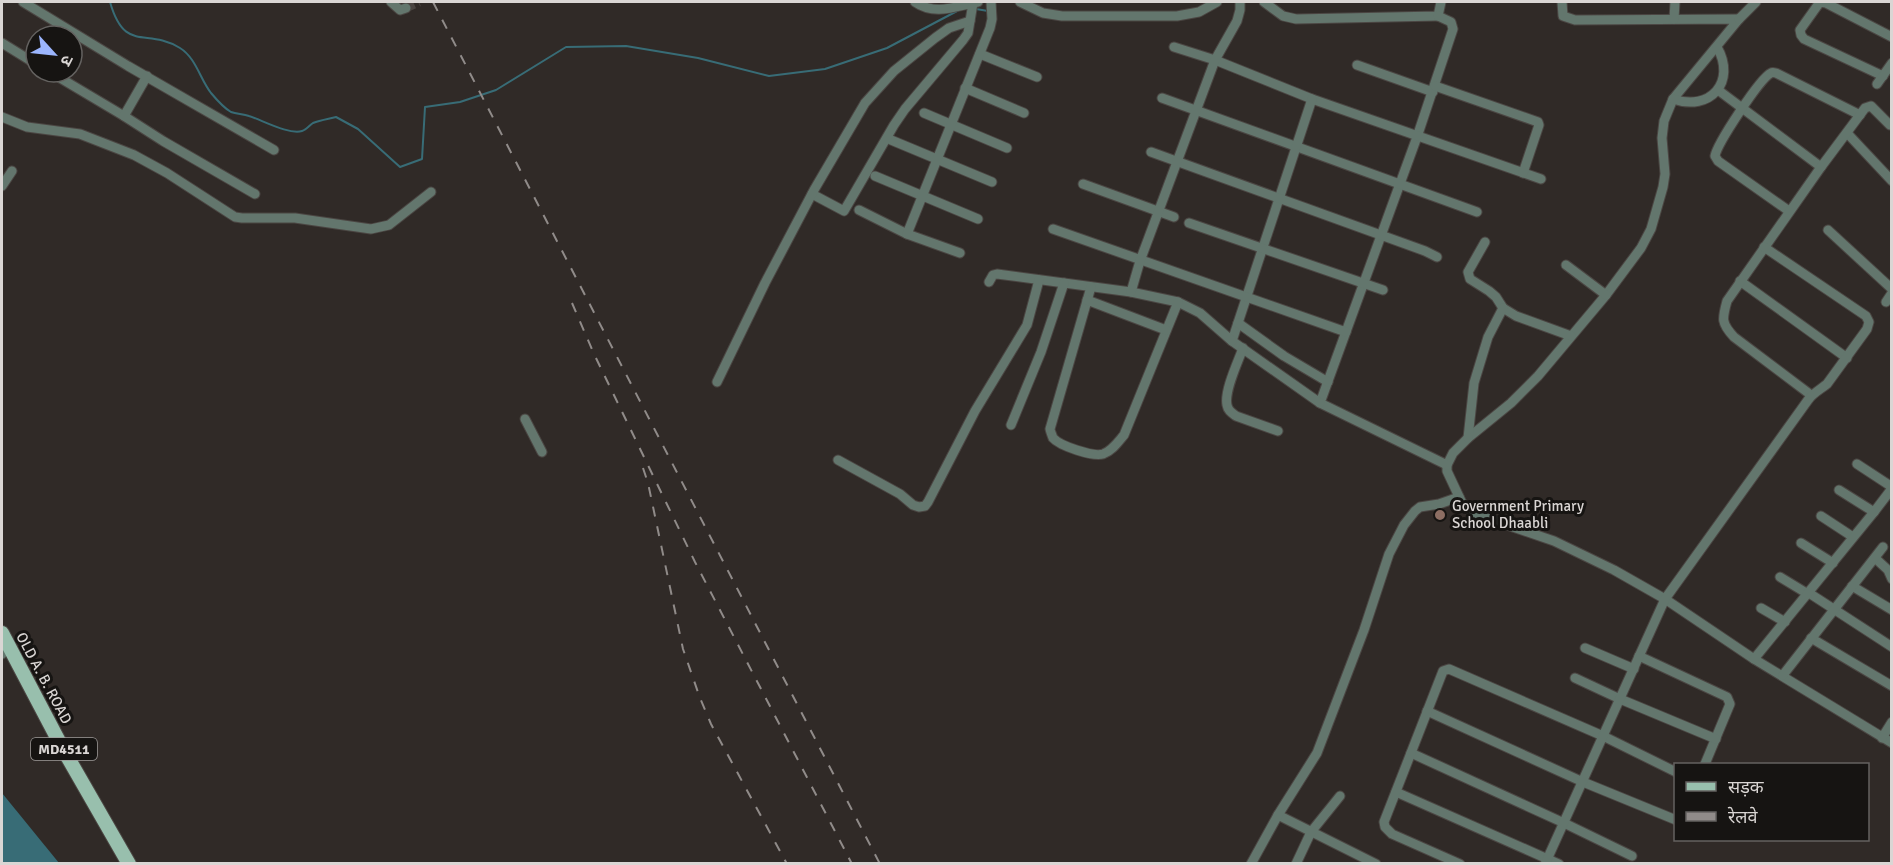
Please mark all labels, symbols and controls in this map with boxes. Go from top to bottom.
north arrow [24,24,84,84]
text: उ [55,52,78,70]
place label: Government Primary School Dhaabli [1452,497,1584,532]
marker: Government Primary School Dhaabli [1433,508,1447,522]
street label: OLD A. B. ROAD [12,629,76,727]
road number: MD4511 [31,738,97,760]
legend [1674,763,1869,841]
text: सड़क [1728,776,1765,798]
text: रेलवे [1727,806,1759,828]

